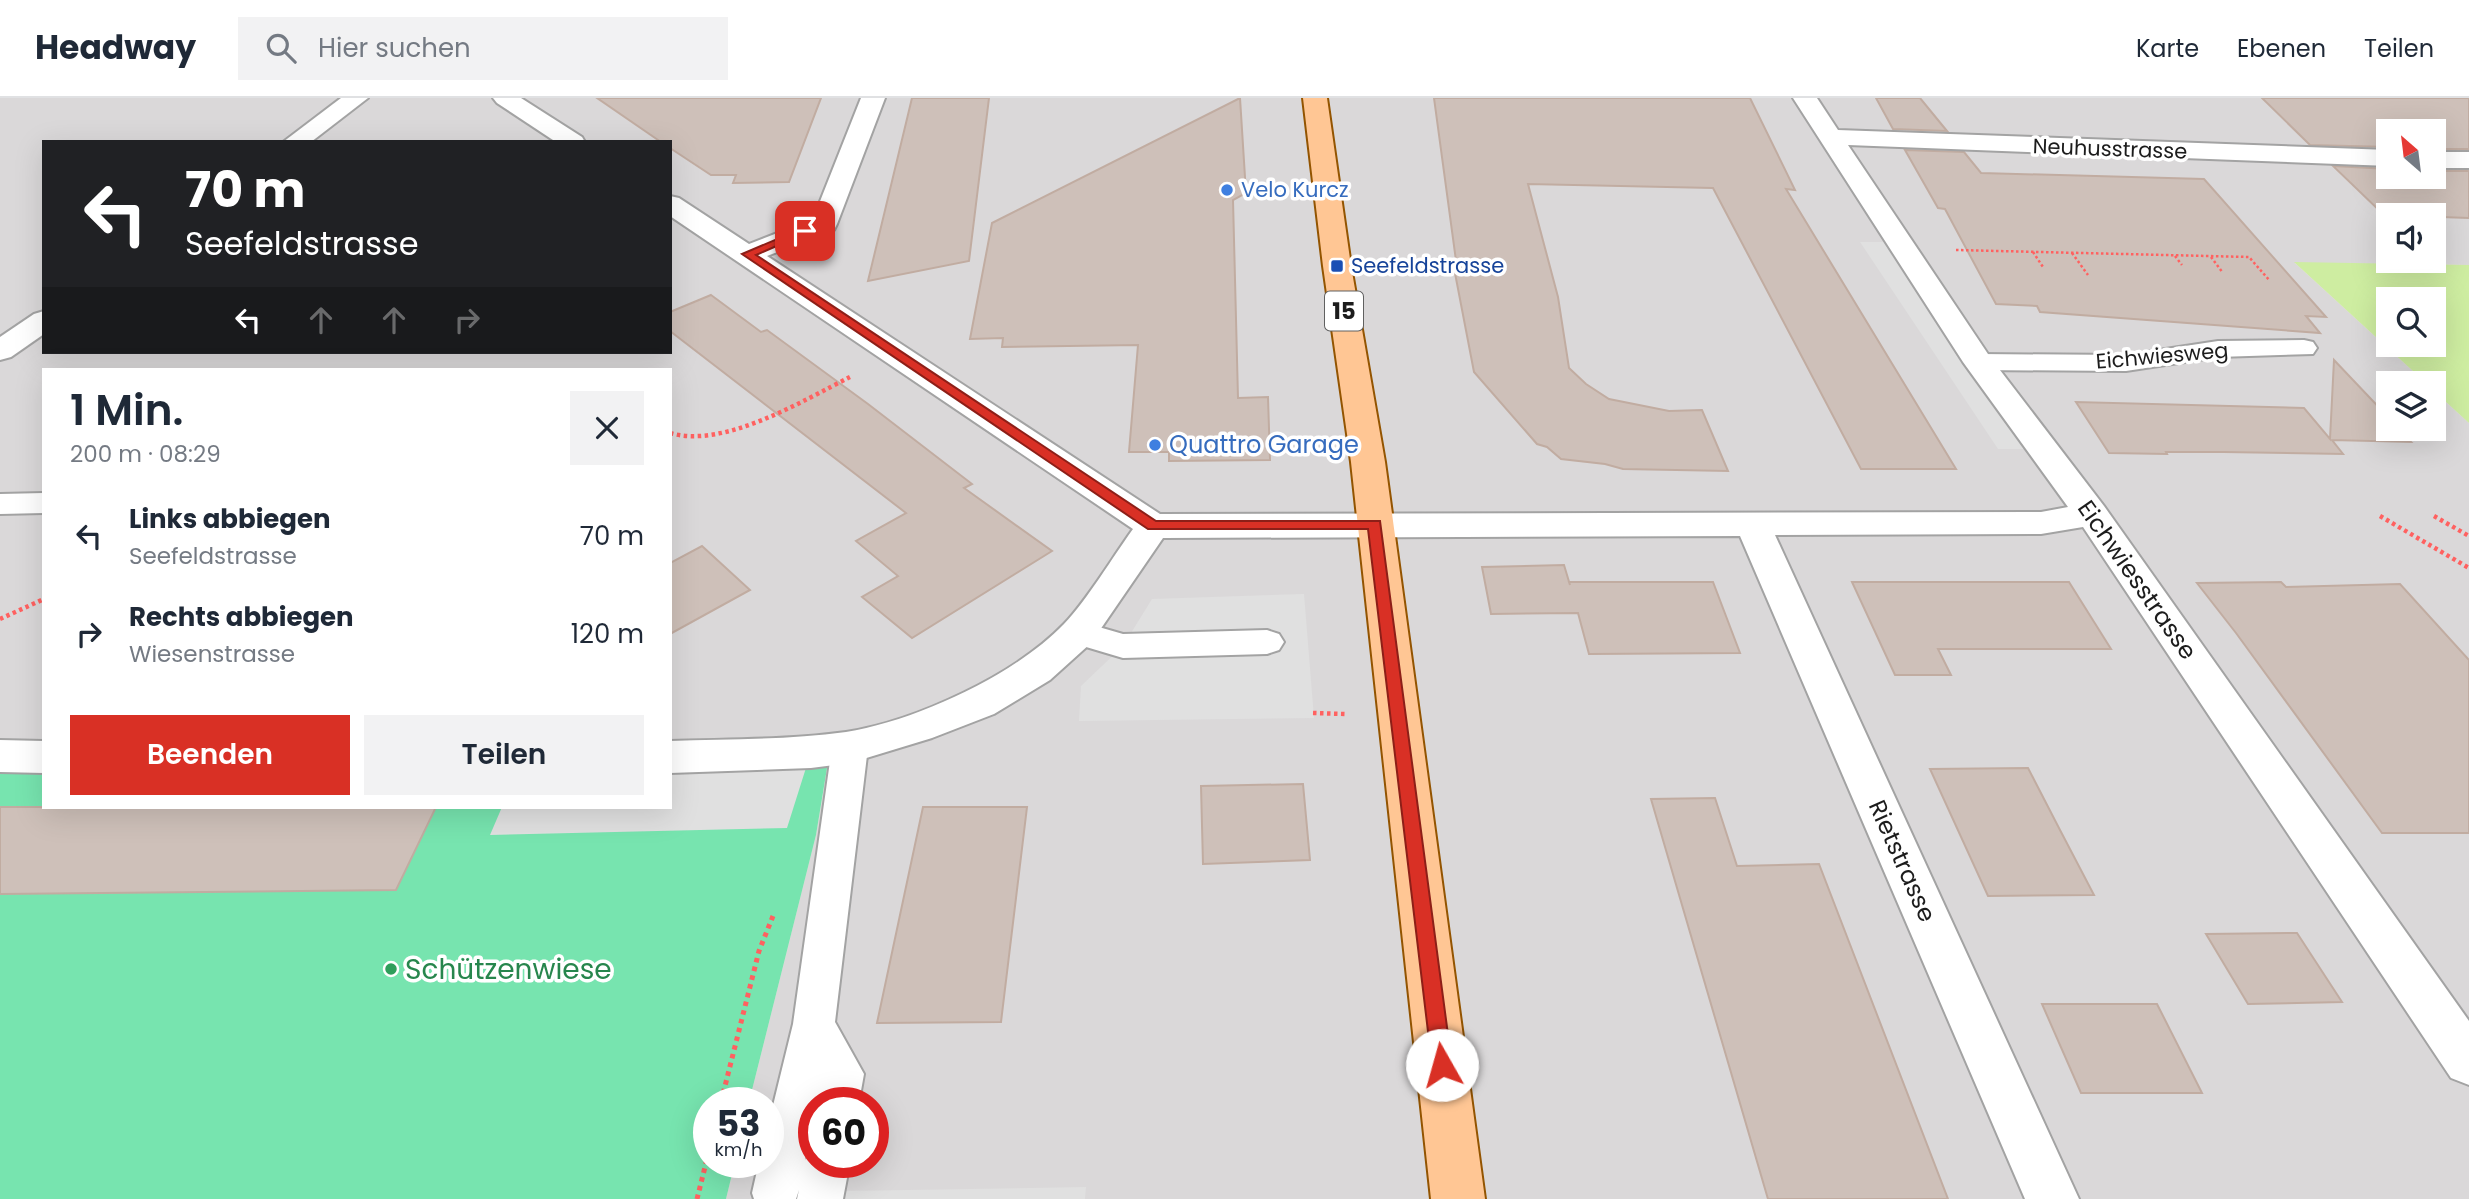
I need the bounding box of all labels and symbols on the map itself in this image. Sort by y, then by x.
north arrow [2376,119,2446,189]
street label: Neuhusstrasse [2032,131,2188,166]
place label: Velo Kurcz [1241,175,1349,204]
marker: Velo Kurcz [1219,182,1235,198]
pin [775,201,835,261]
place label: Seefeldstrasse [1351,251,1504,280]
marker: Seefeldstrasse [1329,258,1345,274]
road number: 15 [1325,292,1363,330]
street label: Eichwiesweg [2094,335,2229,376]
place label: Quattro Garage [1169,428,1359,461]
marker: Quattro Garage [1147,437,1163,453]
street label: Eichwiesstrasse [2070,493,2205,666]
street label: Rietstrasse [1861,794,1944,927]
place label: Schützenwiese [405,950,612,989]
marker: Schützenwiese [383,961,399,977]
position arrow [1405,1028,1479,1102]
speed limit sign: 60 [798,1087,889,1178]

